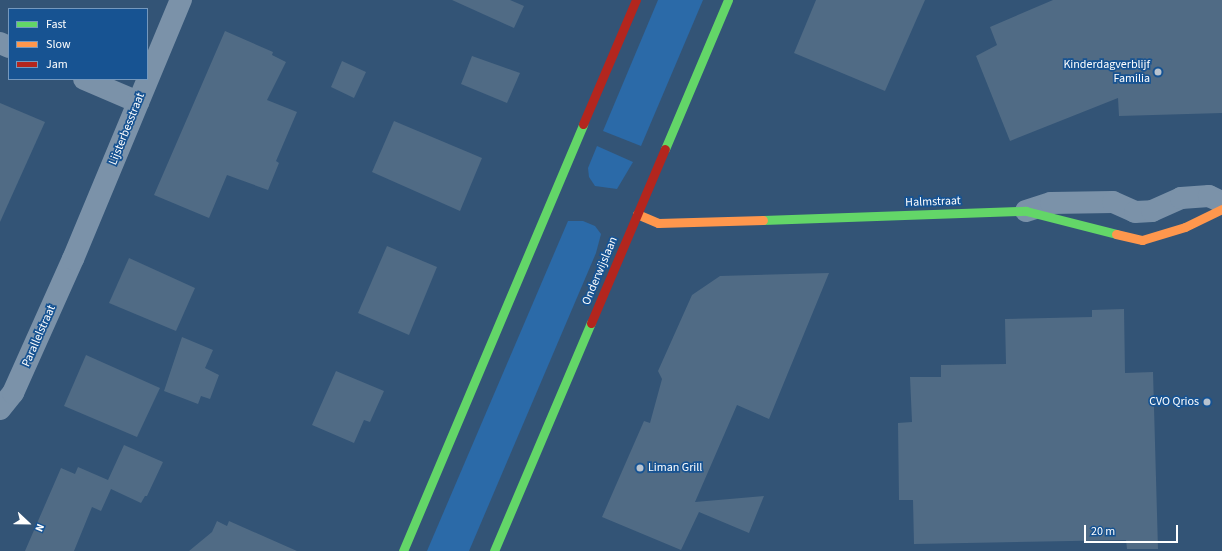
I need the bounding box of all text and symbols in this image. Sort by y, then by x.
legend [8,8,148,80]
text: Fast [46,16,66,33]
text: Slow [46,36,71,53]
text: Jam [46,56,68,73]
place label: Kinderdagverblijf Familia [1063,58,1150,86]
marker: Kinderdagverblijf Familia [1153,67,1163,77]
street label: Lijsterbesstraat [106,91,148,167]
street label: Halmstraat [905,194,961,210]
street label: Onderwijslaan [579,235,621,307]
street label: Parallelstraat [19,303,59,369]
place label: CVO Qrios [1149,395,1199,409]
marker: CVO Qrios [1202,397,1212,407]
place label: Liman Grill [648,461,702,475]
marker: Liman Grill [635,463,645,473]
north arrow [8,503,48,543]
scale bar [1086,517,1180,543]
text: N [31,521,48,534]
text: 20 m [1091,523,1115,540]

